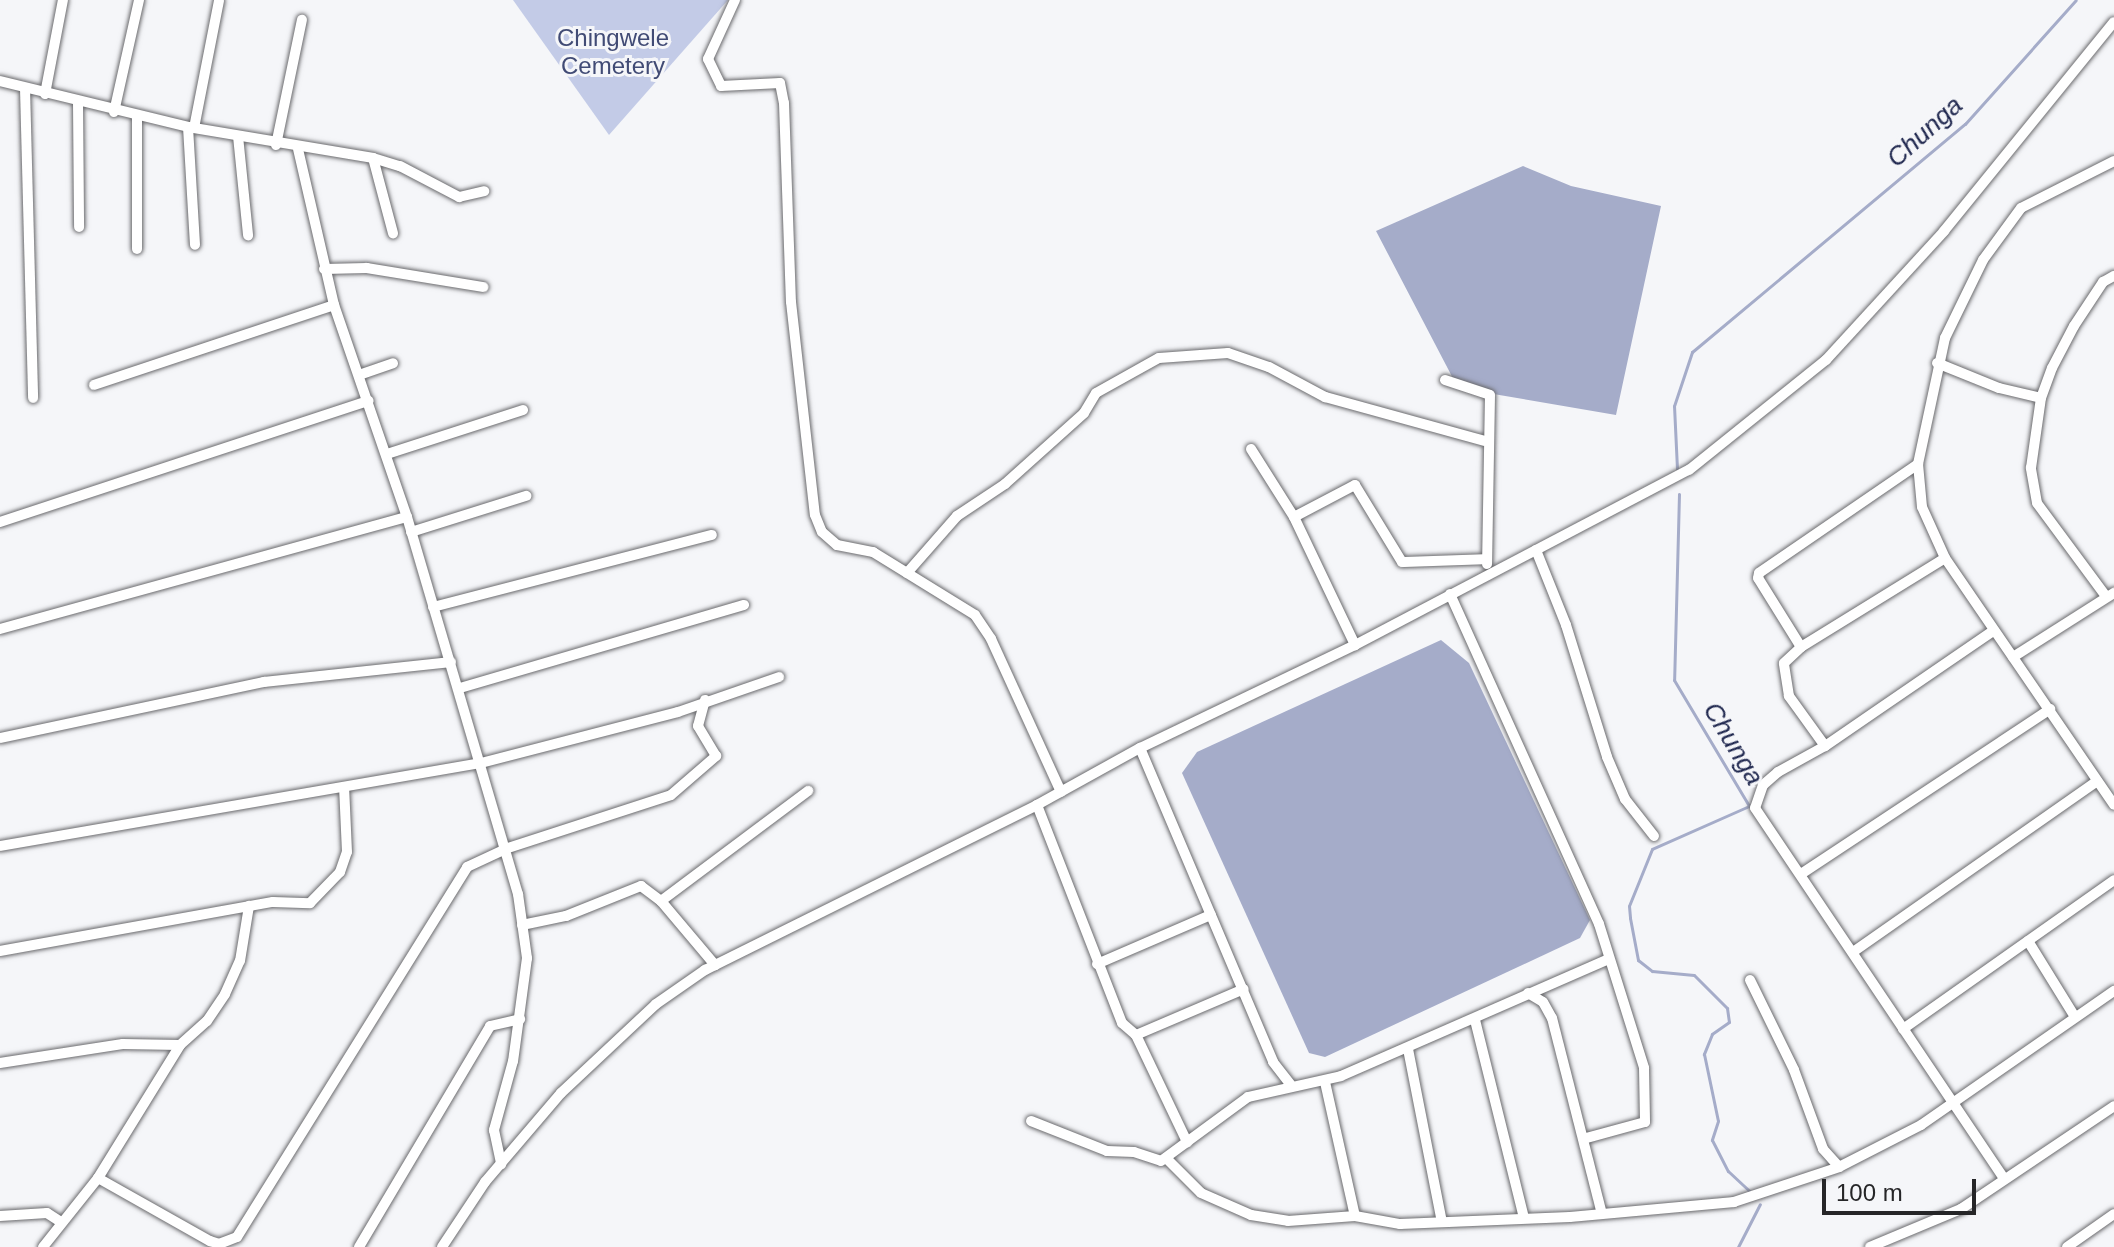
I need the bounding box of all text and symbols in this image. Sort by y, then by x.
park label: Chingwele Cemetery [557,24,669,80]
water label: Chunga [1881,90,1969,174]
water label: Chunga [1696,697,1770,791]
scale bar [1826,1163,1980,1213]
text: 100 m [1836,1179,1903,1206]

